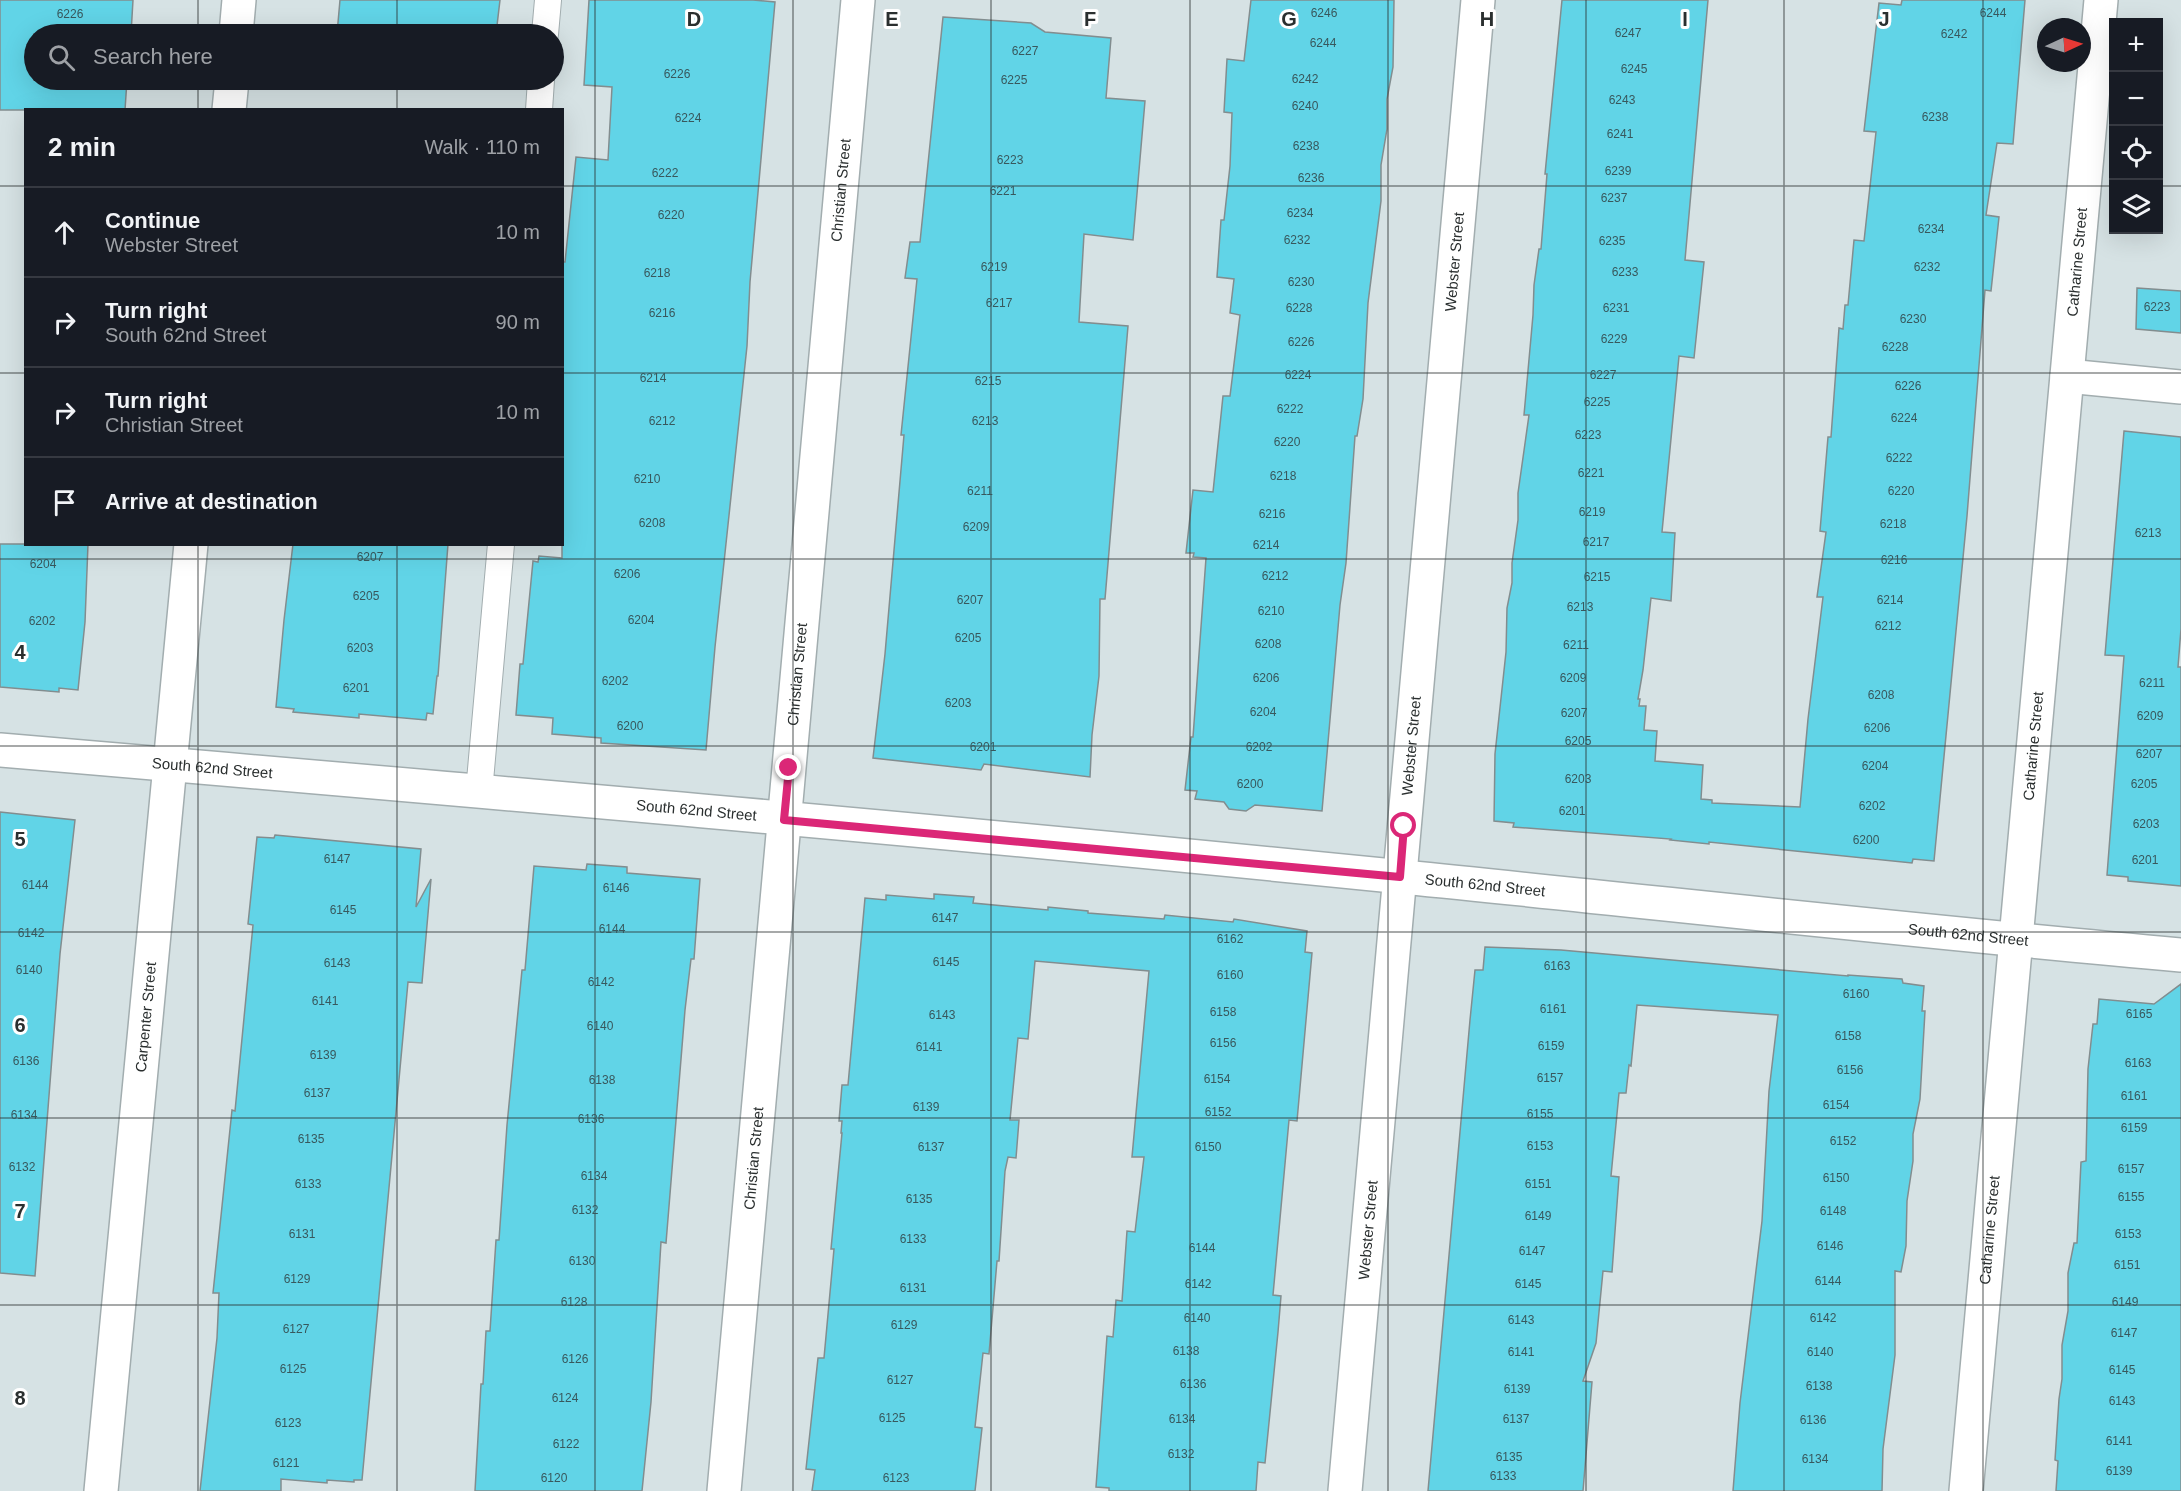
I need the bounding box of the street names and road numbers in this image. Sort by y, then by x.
street label: Christian Street [827,137,854,242]
street label: Catharine Street [2063,206,2090,317]
street label: Webster Street [1441,211,1467,312]
street label: Christian Street [784,621,810,727]
street label: Catharine Street [2020,690,2046,801]
street label: Webster Street [1398,695,1424,796]
street label: South 62nd Street [151,754,274,781]
street label: South 62nd Street [635,796,758,824]
street label: South 62nd Street [1424,870,1547,900]
street label: South 62nd Street [1907,920,2030,949]
street label: Carpenter Street [132,960,159,1073]
street label: Christian Street [740,1105,767,1211]
street label: Catharine Street [1976,1174,2003,1285]
street label: Webster Street [1355,1179,1381,1280]

